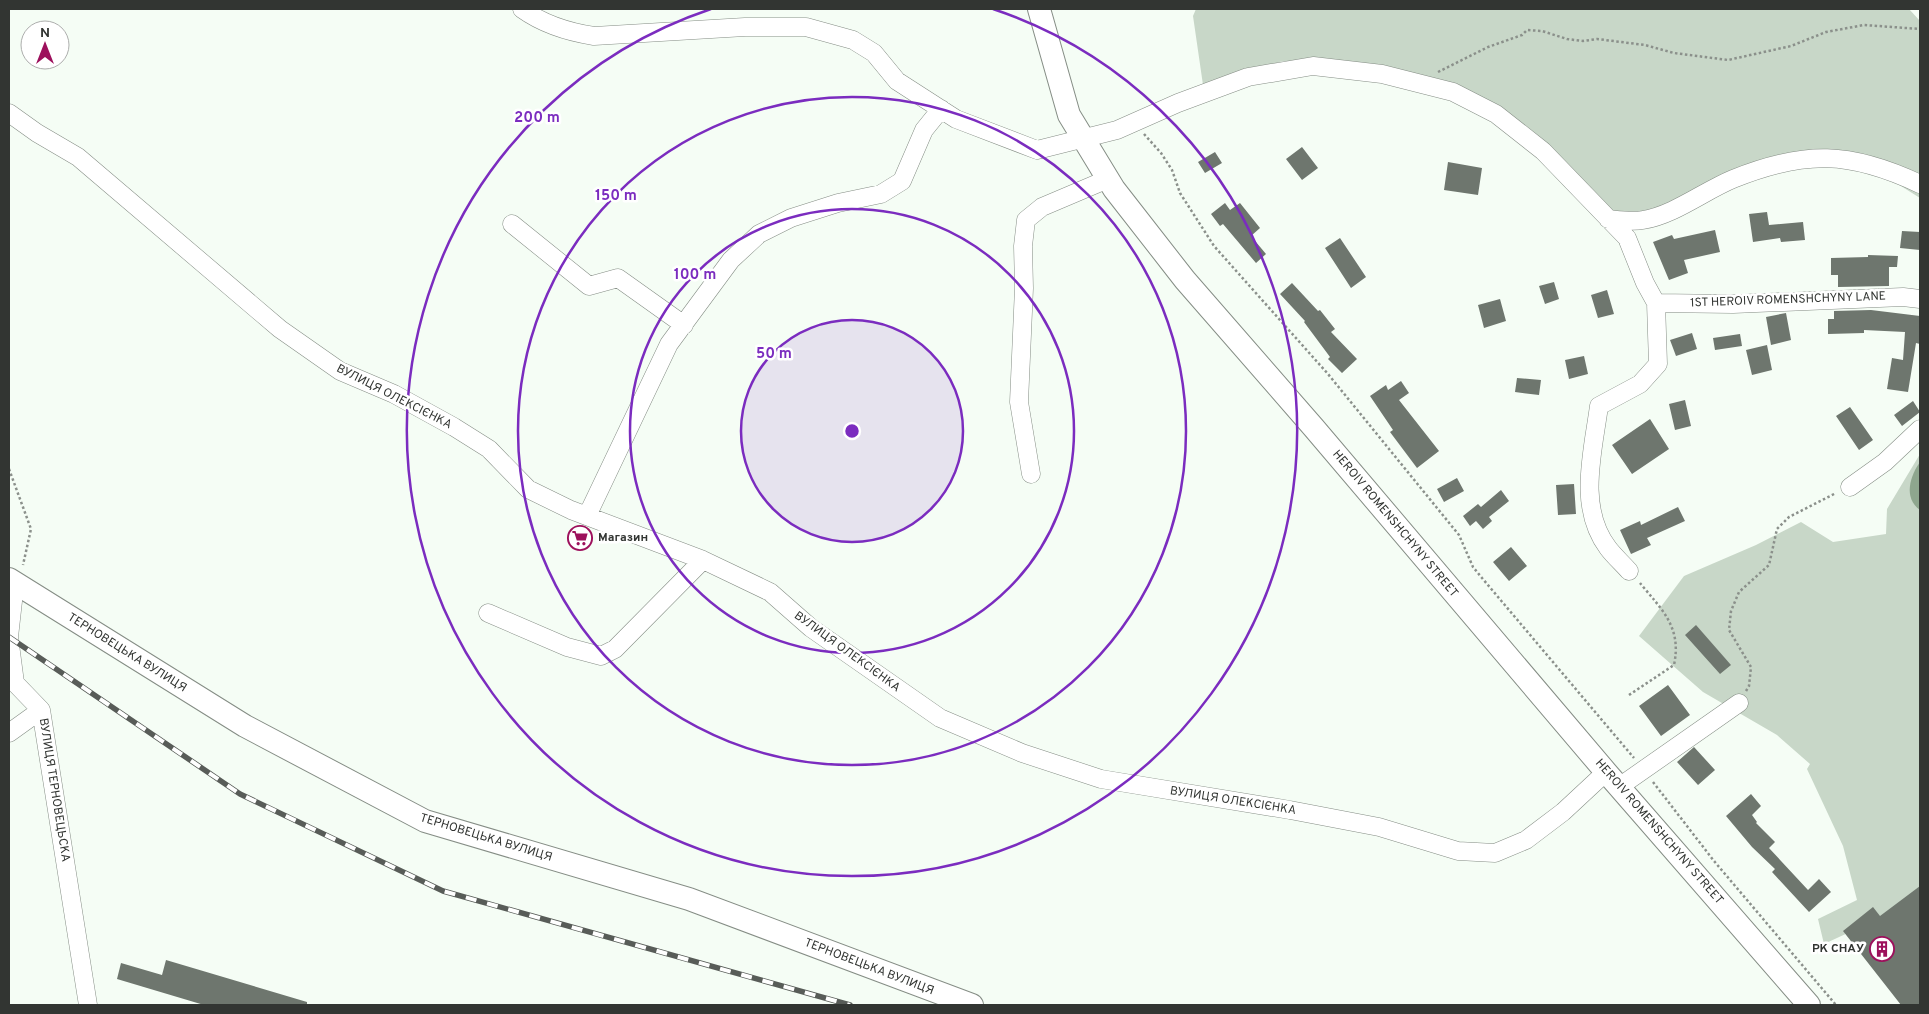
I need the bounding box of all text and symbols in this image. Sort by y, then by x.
north arrow [20,20,70,70]
text: N [40,25,50,42]
text: 200 m [514,109,560,128]
text: 150 m [595,187,637,206]
text: 100 m [674,266,716,285]
street label: 1ST HEROIV ROMENSHCHYNY LANE [1690,289,1886,311]
text: 50 m [756,345,792,364]
street label: ВУЛИЦЯ ОЛЕКСІЄНКА [333,361,455,433]
centre of rings [843,422,861,440]
street label: HEROIV ROMENSHCHYNY STREET [1328,447,1462,601]
supermarket icon: Магазин [567,525,593,551]
place label: Магазин [598,530,648,546]
street label: ВУЛИЦЯ ОЛЕКСІЄНКА [791,608,903,696]
street label: ТЕРНОВЕЦЬКА ВУЛИЦЯ [64,610,190,696]
street label: ВУЛИЦЯ ТЕРНОВЕЦЬСКА [35,717,73,863]
street label: HEROIV ROMENSHCHYNY STREET [1591,756,1727,908]
street label: ВУЛИЦЯ ОЛЕКСІЄНКА [1169,783,1297,819]
street label: ТЕРНОВЕЦЬКА ВУЛИЦЯ [418,810,554,866]
street label: ТЕРНОВЕЦЬКА ВУЛИЦЯ [802,935,936,999]
building icon: РК СНАУ [1869,936,1895,962]
place label: РК СНАУ [1812,941,1864,957]

